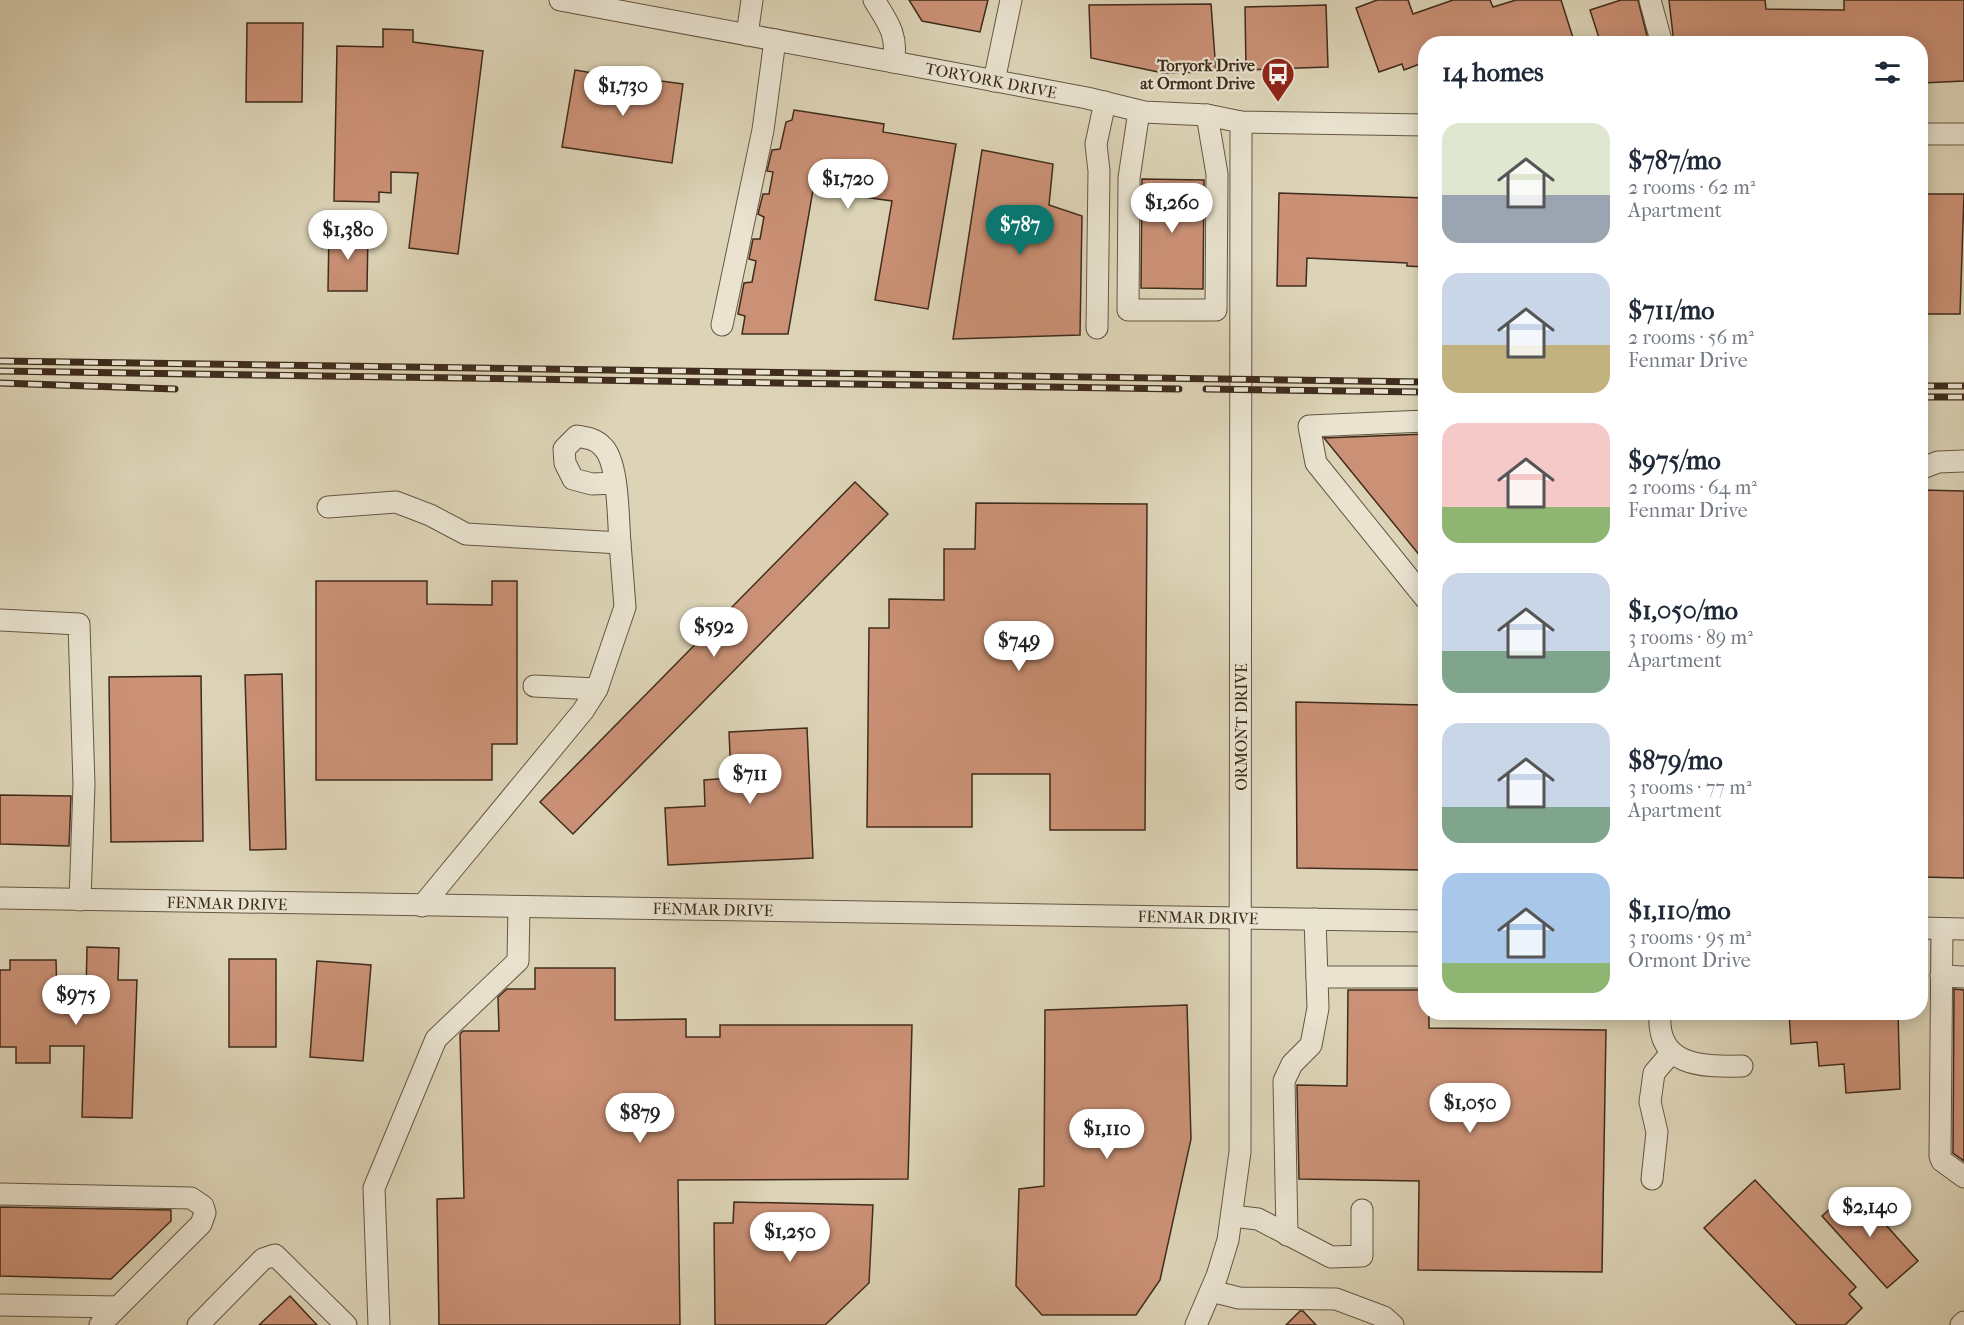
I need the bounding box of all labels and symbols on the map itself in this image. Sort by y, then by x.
place label: Toryork Drive at Ormont Drive [1140,56,1255,93]
bus stop icon: Toryork Drive at Ormont Drive [1260,56,1296,103]
street label: TORYORK DRIVE [923,58,1059,103]
pin: $1,730 [574,66,672,117]
pin: $1,720 [799,159,897,210]
pin: $1,260 [1123,183,1221,234]
pin: $787 [984,205,1056,256]
pin: $1,380 [299,210,397,261]
pin: $592 [678,607,750,658]
pin: $749 [983,621,1055,672]
street label: ORMONT DRIVE [1232,663,1251,791]
pin: $711 [714,754,786,805]
street label: FENMAR DRIVE [167,893,288,914]
street label: FENMAR DRIVE [653,899,774,920]
street label: FENMAR DRIVE [1138,907,1259,928]
pin: $975 [40,975,112,1026]
pin: $1,050 [1421,1083,1519,1134]
pin: $879 [604,1093,676,1144]
pin: $1,110 [1058,1109,1156,1160]
pin: $2,140 [1821,1187,1919,1238]
pin: $1,250 [741,1212,839,1263]

